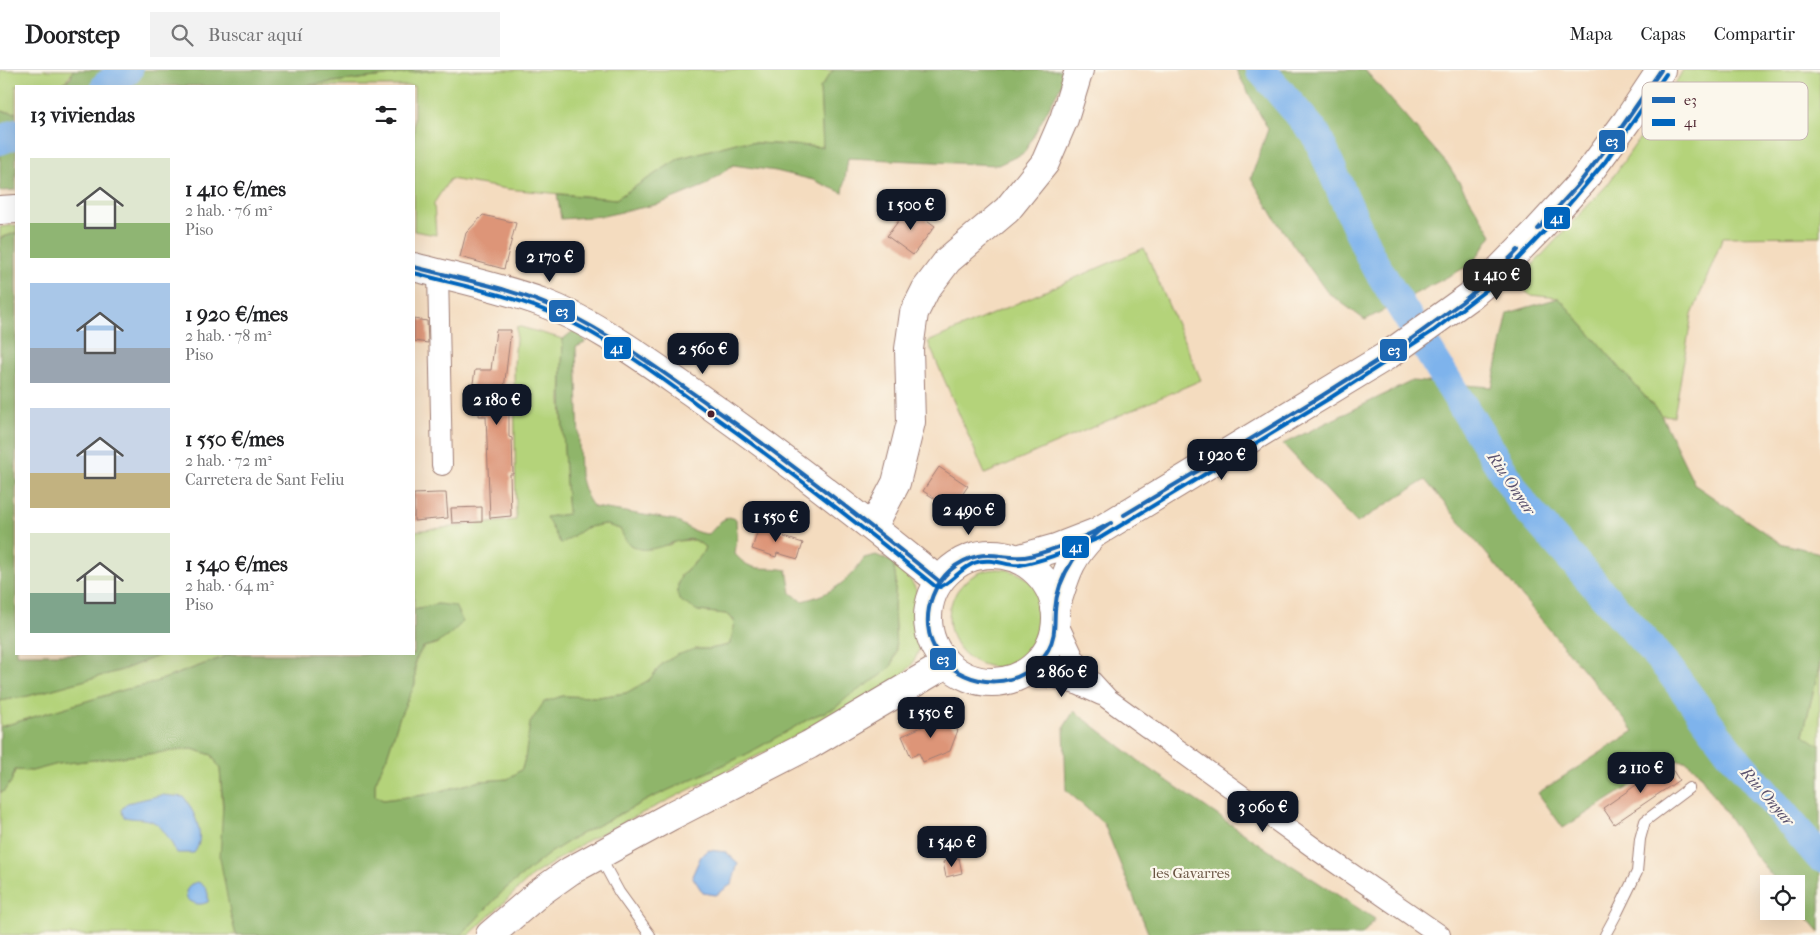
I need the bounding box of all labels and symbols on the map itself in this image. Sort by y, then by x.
legend [1642,82,1808,140]
text: e3 [1684,92,1697,109]
text: 41 [1684,114,1697,131]
line badge: e3 [1598,129,1626,153]
text: e3 [1606,133,1619,150]
pin: 1 500 € [865,189,957,231]
line badge: 41 [1543,206,1571,230]
text: 41 [1549,210,1564,227]
pin: 2 170 € [504,240,596,283]
pin: 1 410 € [1451,258,1543,301]
line badge: e3 [548,299,576,323]
text: e3 [556,303,569,320]
pin: 2 560 € [657,332,749,375]
line badge: 41 [603,336,632,360]
line badge: e3 [1379,338,1408,362]
text: 41 [609,340,624,357]
text: e3 [1388,342,1401,359]
pin: 2 180 € [451,384,543,426]
unlabelled marker [706,409,716,419]
pin: 1 920 € [1176,438,1268,481]
water label: Riu Onyar [1483,448,1540,520]
pin: 2 490 € [923,494,1015,536]
pin: 1 550 € [730,500,822,543]
line badge: 41 [1061,535,1090,559]
text: 41 [1068,539,1083,556]
line badge: e3 [929,647,957,671]
text: e3 [937,651,950,668]
pin: 2 860 € [1016,656,1108,698]
pin: 1 550 € [885,696,977,739]
pin: 2 110 € [1595,752,1687,794]
water label: Riu Onyar [1736,762,1799,831]
pin: 3 060 € [1217,790,1309,833]
pin: 1 540 € [906,826,998,868]
park label: les Gavarres [1151,864,1230,882]

